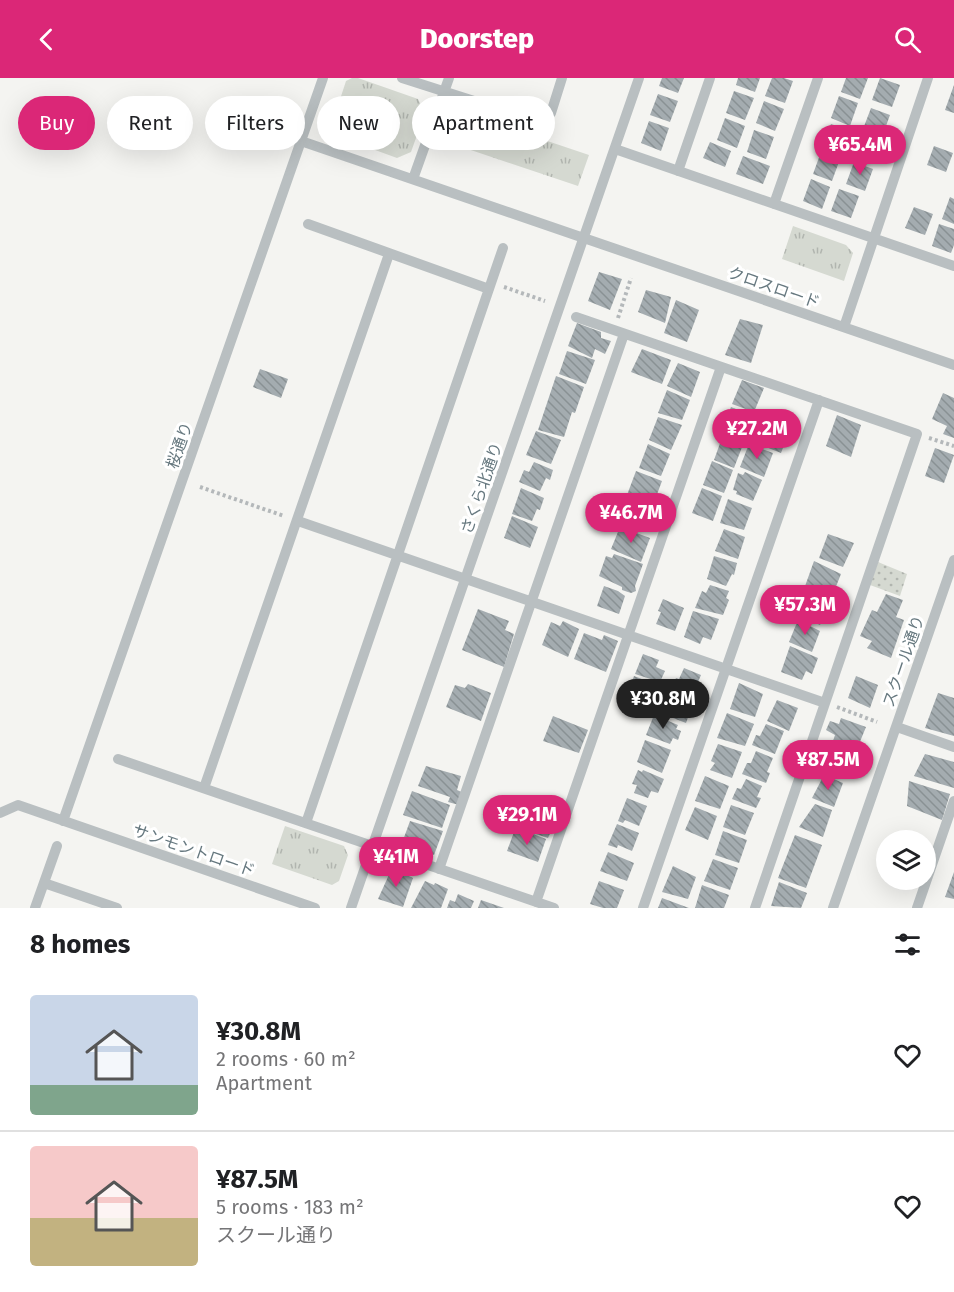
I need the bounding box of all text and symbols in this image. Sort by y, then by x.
icon: back [30,23,63,56]
text: Doorstep [420,23,534,55]
icon: search [891,23,924,56]
chip: Buy [18,96,95,150]
chip: Rent [107,96,193,150]
chip: Filters [205,96,305,150]
chip: New [317,96,400,150]
chip: Apartment [412,96,555,150]
pin: ¥65.4M [811,125,909,176]
text: ¥65.4M [828,132,892,156]
street label: クロスロード [725,263,822,312]
pin: ¥27.2M [708,409,806,460]
text: ¥27.2M [726,416,788,440]
street label: 桜通り [163,419,196,471]
street label: さくら北通り [457,440,506,537]
pin: ¥46.7M [582,493,680,544]
text: ¥46.7M [599,500,663,524]
pin: ¥57.3M [756,585,854,636]
text: ¥57.3M [774,592,836,616]
street label: スクール通り [879,613,928,710]
pin: ¥30.8M [614,679,712,730]
text: ¥30.8M [630,686,696,710]
pin: ¥87.5M [779,740,877,791]
text: ¥87.5M [796,747,860,771]
pin: ¥29.1M [478,795,576,846]
text: ¥29.1M [497,802,557,826]
street label: サンモントロード [130,821,257,880]
map controls [876,830,936,890]
button: layers [876,830,936,890]
pin: ¥41M [360,837,432,888]
text: ¥41M [373,844,419,868]
icon: filters [891,928,924,961]
text: 8 homes [30,929,130,960]
text: ¥30.8M [216,1016,301,1047]
icon: home [78,1019,150,1091]
icon: heart [891,1039,924,1072]
text: 2 rooms · 60 m² [216,1047,356,1071]
text: Apartment [216,1071,312,1095]
text: ¥87.5M [216,1164,298,1195]
icon: home [78,1170,150,1242]
icon: heart [891,1190,924,1223]
text: 5 rooms · 183 m² [216,1195,364,1219]
text: スクール通り [216,1223,336,1247]

